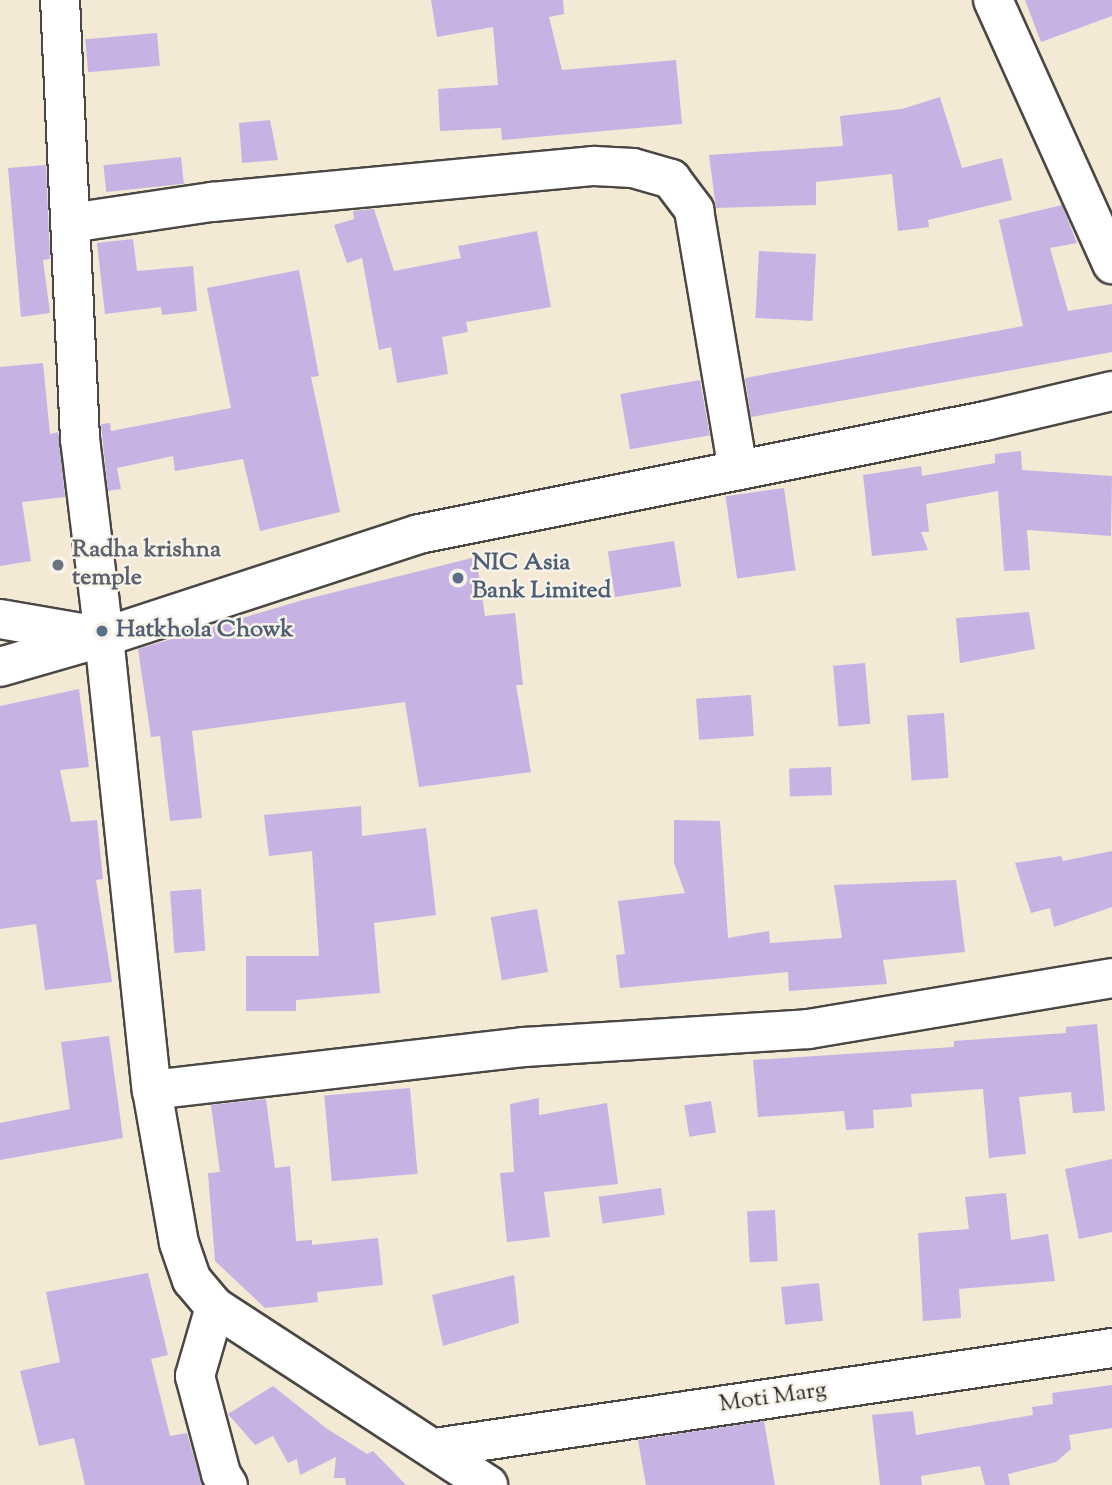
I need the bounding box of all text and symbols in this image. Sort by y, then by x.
place label: Radha krishna temple [72,537,221,593]
place label: NIC Asia Bank Limited [472,550,611,606]
marker: Radha krishna temple [50,557,66,573]
marker: NIC Asia Bank Limited [450,570,466,586]
place label: Hatkhola Chowk [116,617,293,645]
marker: Hatkhola Chowk [94,623,110,639]
street label: Moti Marg [717,1376,829,1420]

